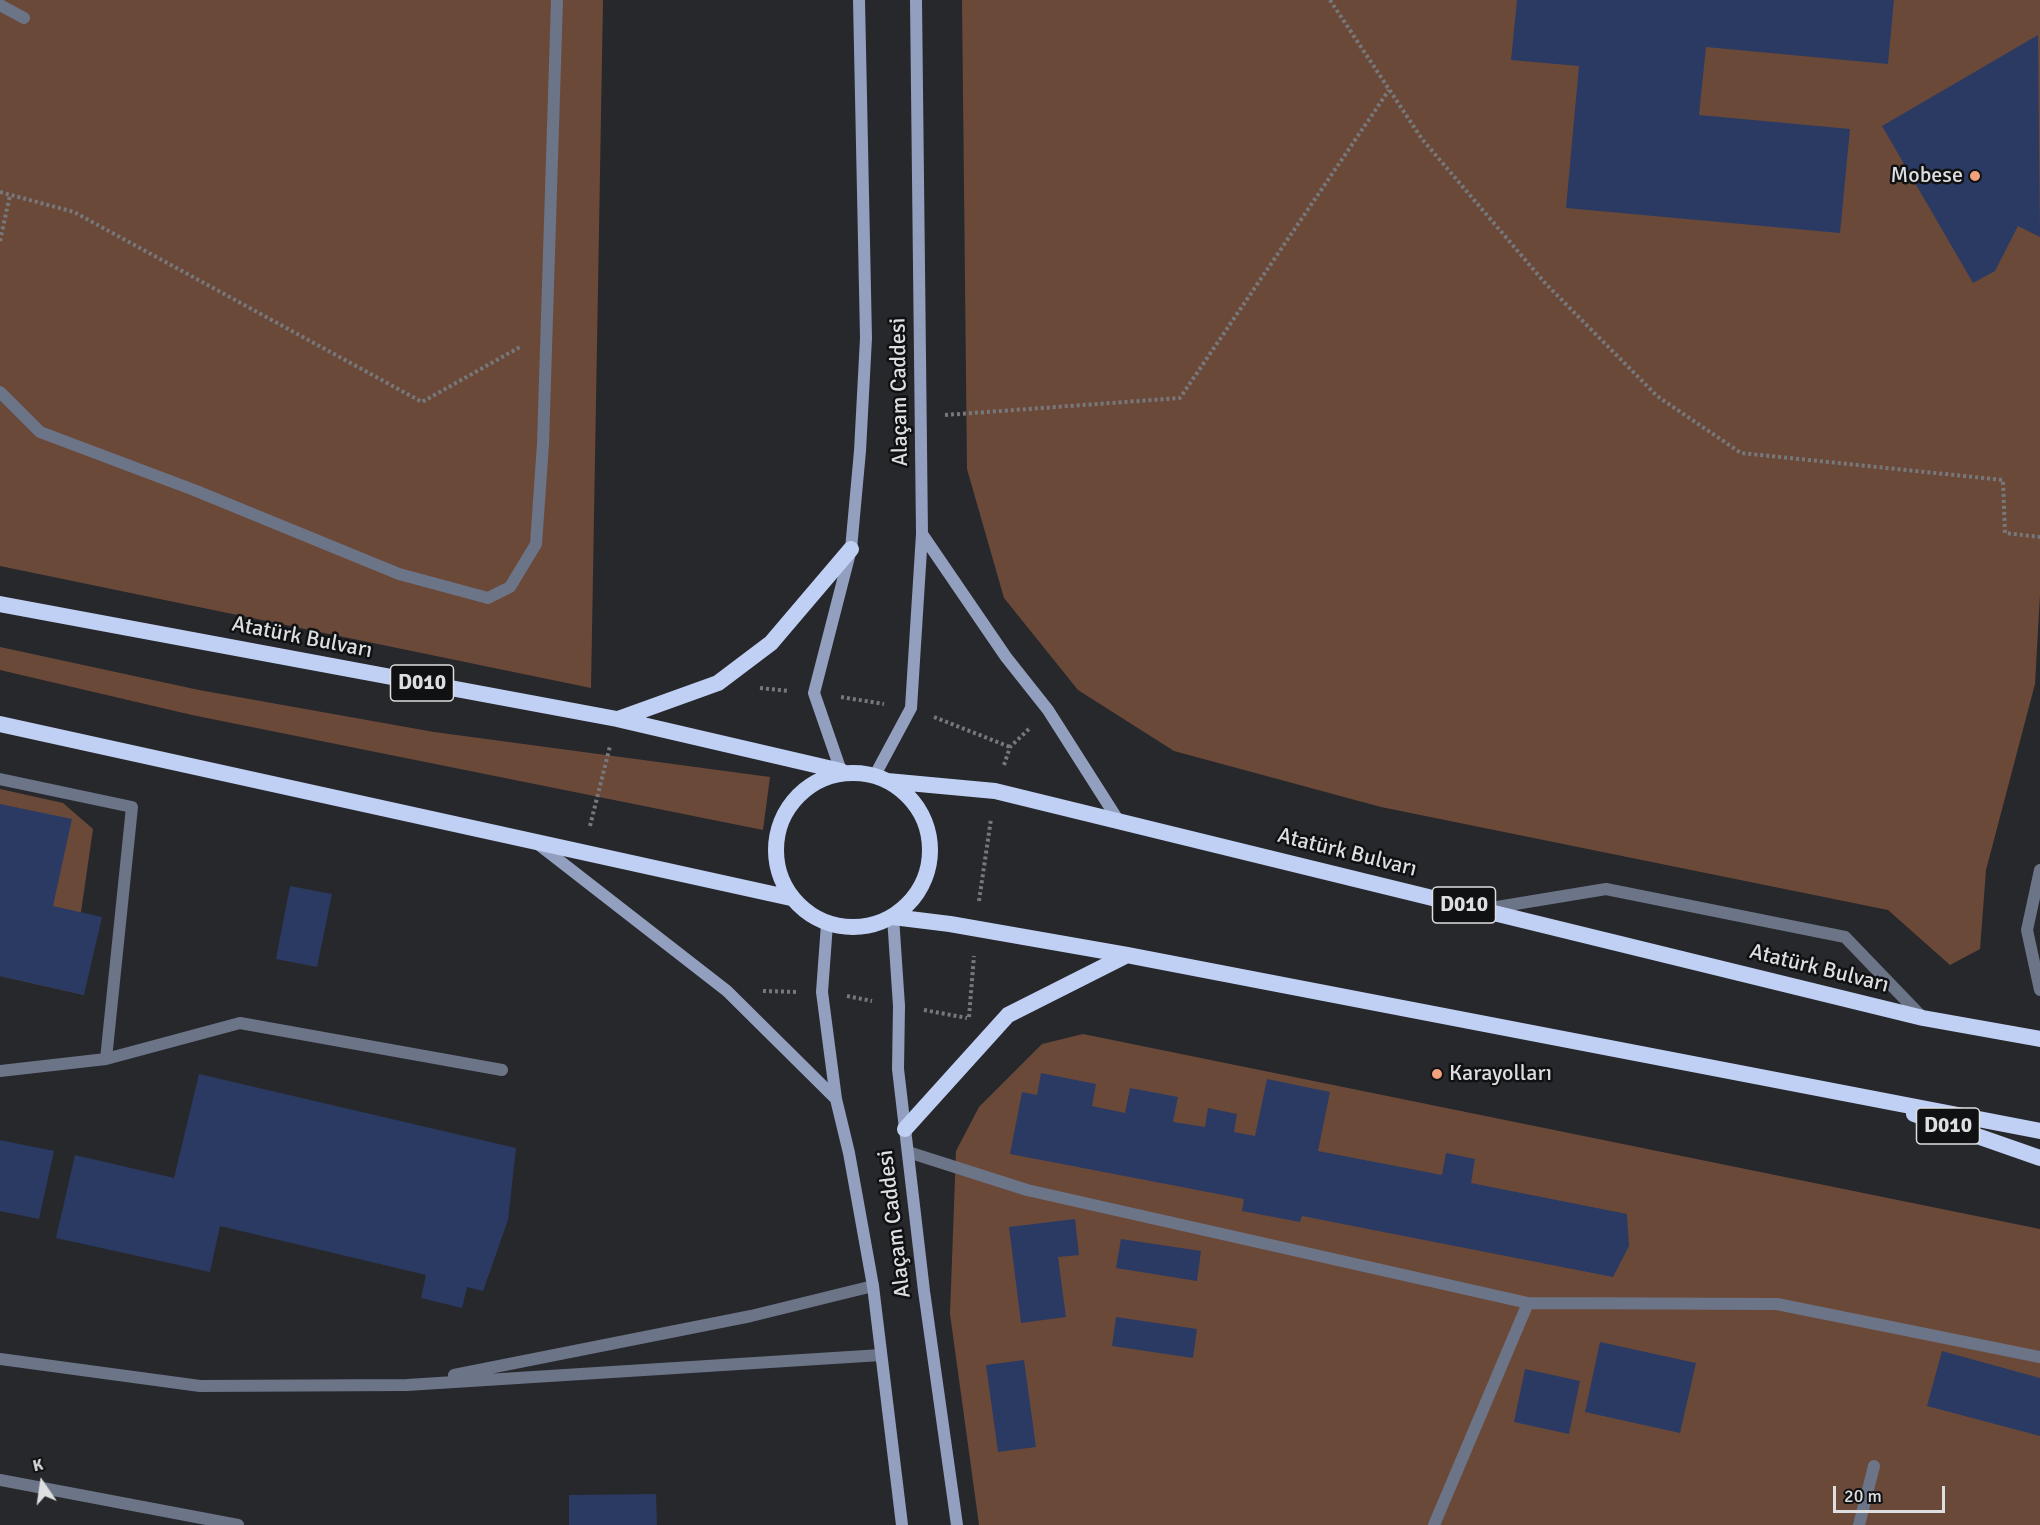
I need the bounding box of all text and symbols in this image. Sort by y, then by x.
place label: Mobese [1891,163,1963,189]
marker: Mobese [1968,169,1982,183]
street label: Alaçam Caddesi [886,317,914,467]
street label: Atatürk Bulvarı [230,611,374,665]
road number: D010 [390,665,454,701]
street label: Atatürk Bulvarı [1275,823,1419,883]
road number: D010 [1432,887,1496,923]
street label: Atatürk Bulvarı [1747,939,1891,999]
place label: Karayolları [1449,1061,1552,1087]
marker: Karayolları [1430,1067,1444,1081]
road number: D010 [1916,1108,1980,1144]
street label: Alaçam Caddesi [873,1149,917,1299]
north arrow [12,1453,72,1513]
text: K [31,1455,45,1476]
scale bar [1836,1474,1948,1512]
text: 20 m [1844,1485,1882,1507]

